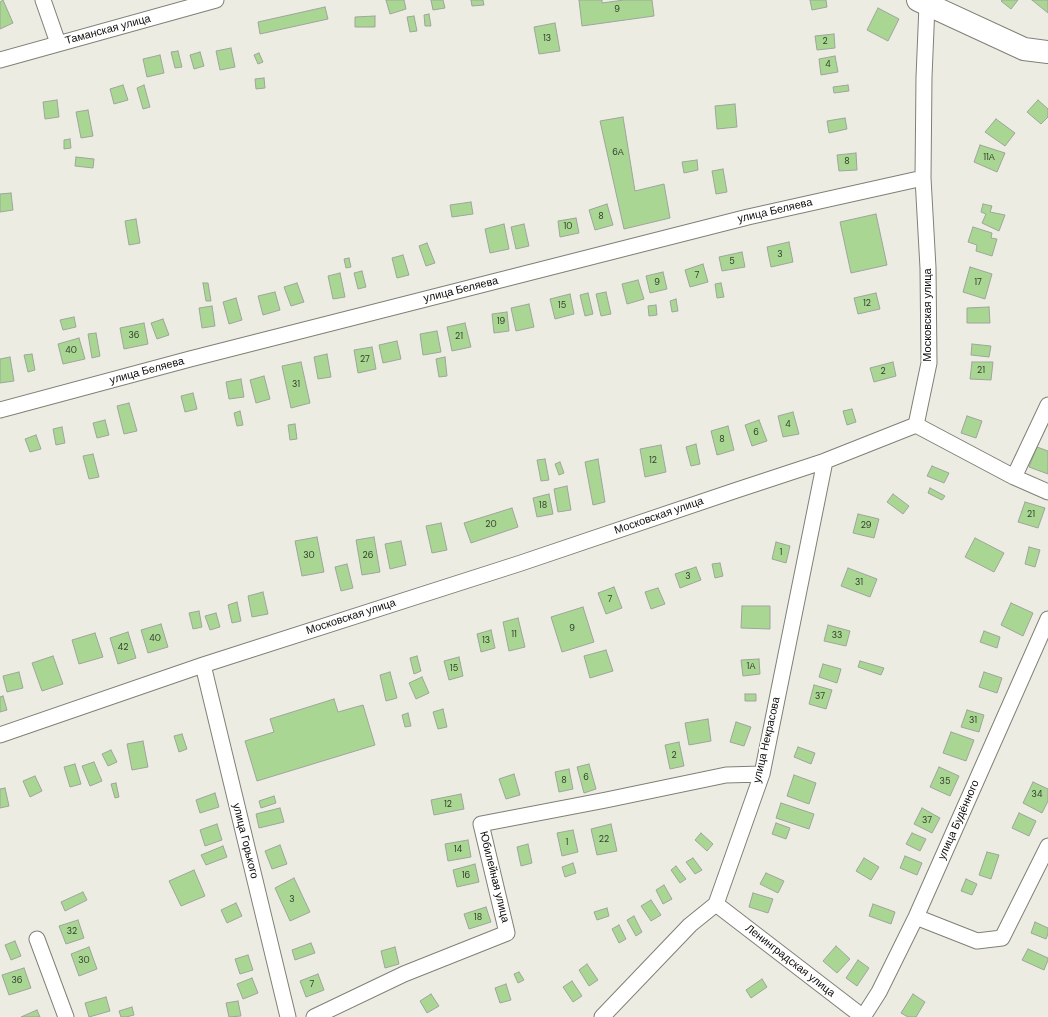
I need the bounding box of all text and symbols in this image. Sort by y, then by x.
house number: 9 [614,5,620,15]
street label: Таманская улица [64,12,152,48]
house number: 13 [543,34,551,44]
house number: 2 [822,37,828,47]
house number: 4 [825,60,831,70]
house number: 6А [612,148,624,158]
house number: 11А [983,153,995,163]
house number: 8 [844,157,850,167]
street label: улица Беляева [736,196,814,226]
house number: 8 [598,212,604,222]
house number: 10 [564,222,572,232]
house number: 3 [777,250,783,260]
house number: 5 [729,257,735,267]
street label: Московская улица [921,268,935,362]
house number: 7 [695,271,699,281]
street label: улица Беляева [422,274,500,306]
house number: 9 [654,278,660,288]
house number: 17 [974,278,982,288]
house number: 12 [863,299,871,309]
house number: 15 [558,301,566,311]
house number: 19 [497,317,505,327]
house number: 36 [129,331,139,341]
house number: 21 [455,332,463,342]
house number: 40 [65,346,77,356]
street label: улица Беляева [108,355,186,387]
house number: 27 [360,355,370,365]
house number: 21 [977,366,985,376]
house number: 2 [880,367,886,377]
house number: 31 [292,380,300,390]
house number: 4 [785,420,791,430]
house number: 6 [753,428,759,438]
house number: 8 [719,435,725,445]
house number: 12 [649,456,657,466]
street label: Московская улица [613,495,705,537]
house number: 18 [539,501,547,511]
house number: 21 [1027,510,1035,520]
house number: 20 [485,520,497,530]
house number: 29 [861,521,871,531]
house number: 1 [780,548,782,558]
house number: 30 [303,551,315,561]
house number: 26 [363,551,373,561]
house number: 3 [685,572,691,582]
house number: 31 [855,578,863,588]
house number: 7 [608,595,612,605]
street label: Московская улица [305,596,397,638]
house number: 9 [569,624,575,634]
house number: 11 [511,630,517,640]
house number: 33 [832,631,842,641]
house number: 40 [149,634,161,644]
house number: 13 [482,636,490,646]
house number: 42 [118,643,128,653]
house number: 1А [747,662,755,672]
house number: 15 [450,664,458,674]
house number: 37 [815,692,825,702]
street label: улица Некрасова [751,696,783,784]
house number: 31 [969,716,977,726]
house number: 2 [671,751,677,761]
house number: 6 [583,773,589,783]
house number: 8 [561,776,567,786]
house number: 35 [940,777,950,787]
street label: улица Будённого [935,778,983,862]
house number: 34 [1032,790,1042,800]
house number: 12 [444,800,452,810]
street label: улица Горького [229,802,261,880]
house number: 37 [922,816,932,826]
street label: Юбилейная улица [476,830,512,924]
house number: 22 [599,835,609,845]
house number: 1 [566,838,568,848]
house number: 14 [454,845,462,855]
house number: 16 [462,871,470,881]
house number: 3 [289,895,295,905]
house number: 18 [474,913,482,923]
street label: Ленинградская улица [743,922,837,1000]
house number: 32 [67,927,77,937]
house number: 30 [78,956,90,966]
house number: 36 [12,976,22,986]
house number: 7 [310,980,314,990]

